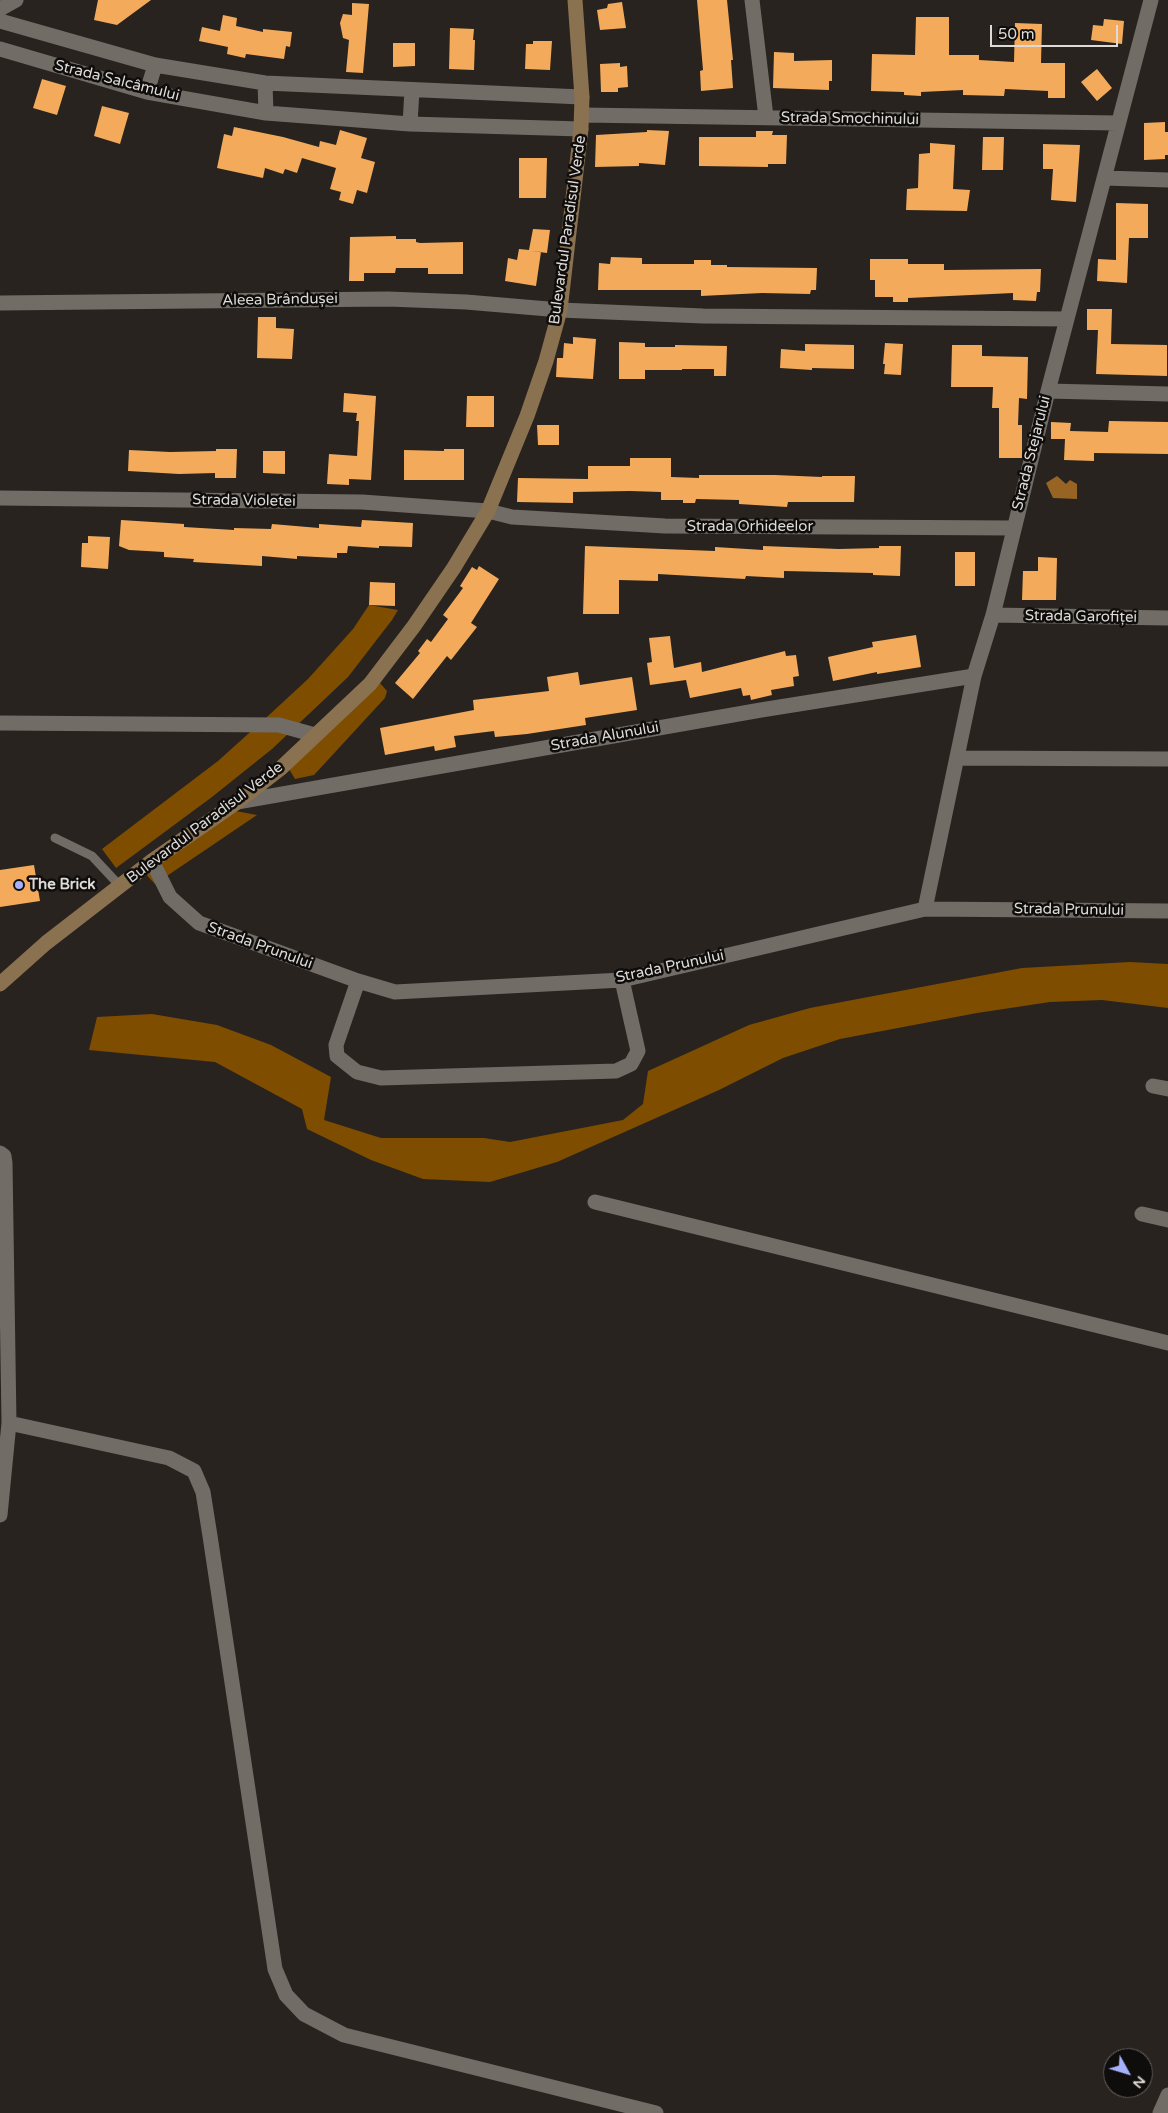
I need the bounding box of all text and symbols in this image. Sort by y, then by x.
scale bar [993,15,1120,47]
text: 50 m [998,25,1035,43]
street label: Strada Salcâmului [53,57,181,105]
street label: Strada Smochinului [781,109,919,129]
street label: Bulevardul Paradisul Verde [546,134,590,326]
street label: Aleea Brândușei [222,290,338,310]
street label: Strada Stejarului [1009,394,1055,512]
street label: Strada Violetei [192,491,296,511]
street label: Strada Orhideelor [687,518,813,536]
street label: Strada Garofiței [1025,607,1137,627]
street label: Strada Alunului [550,719,660,755]
street label: Bulevardul Paradisul Verde [123,758,287,888]
place label: The Brick [29,876,96,894]
marker: The Brick [13,879,25,891]
street label: Strada Prunului [1014,900,1124,920]
street label: Strada Prunului [205,919,315,973]
street label: Strada Prunului [614,947,726,987]
north arrow [1103,2048,1153,2098]
text: N [1129,2072,1149,2092]

